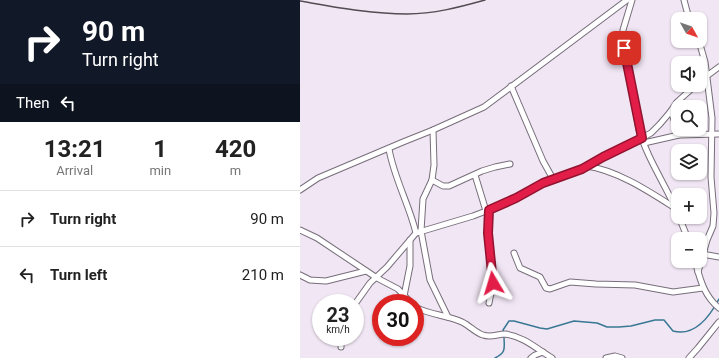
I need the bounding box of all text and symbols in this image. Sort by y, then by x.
north arrow [671,12,707,48]
map controls [671,12,707,268]
text: 90 m [82,15,145,48]
icon: right [16,16,68,68]
pin [607,31,641,65]
icon: arrive [613,37,635,59]
text: Turn right [82,49,159,70]
button: sound [671,56,707,92]
icon: left [57,92,79,114]
text: Then [16,94,49,112]
button: search [671,100,707,136]
text: 13:21 [44,135,106,163]
text: 1 [153,135,167,163]
text: 420 [215,135,256,163]
button: layers [671,144,707,180]
text: Arrival [56,163,93,178]
text: min [149,163,171,178]
text: m [230,163,241,178]
button: + [671,188,707,224]
icon: right [16,208,38,230]
text: Turn right [50,210,116,228]
text: 90 m [250,210,284,228]
button: − [671,232,707,268]
position arrow [472,262,514,304]
icon: left [16,264,38,286]
text: Turn left [50,266,107,284]
text: 210 m [242,266,284,284]
speed limit sign: 30 [372,294,424,346]
text: 23 [327,303,349,327]
text: km/h [326,324,350,335]

